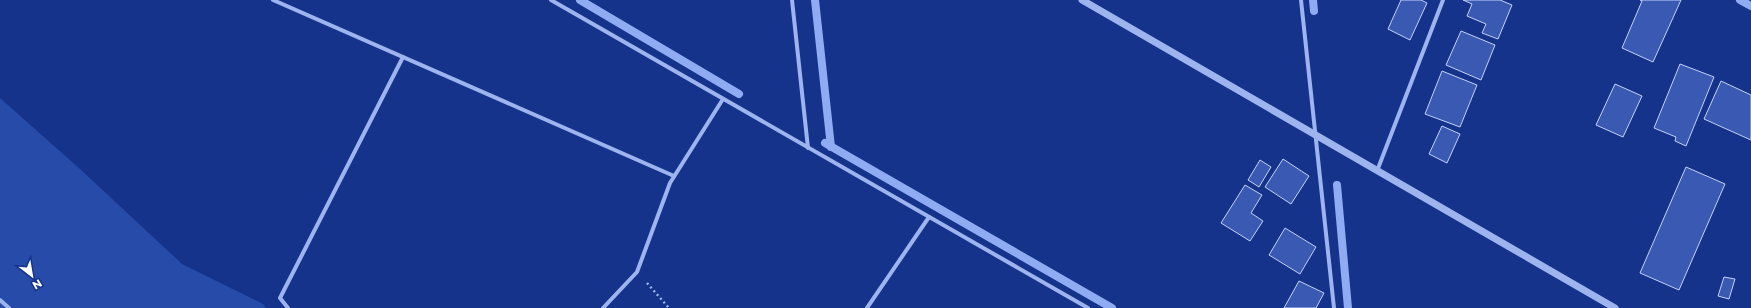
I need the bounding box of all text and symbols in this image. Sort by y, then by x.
north arrow [12,256,52,296]
text: N [30,276,45,293]

